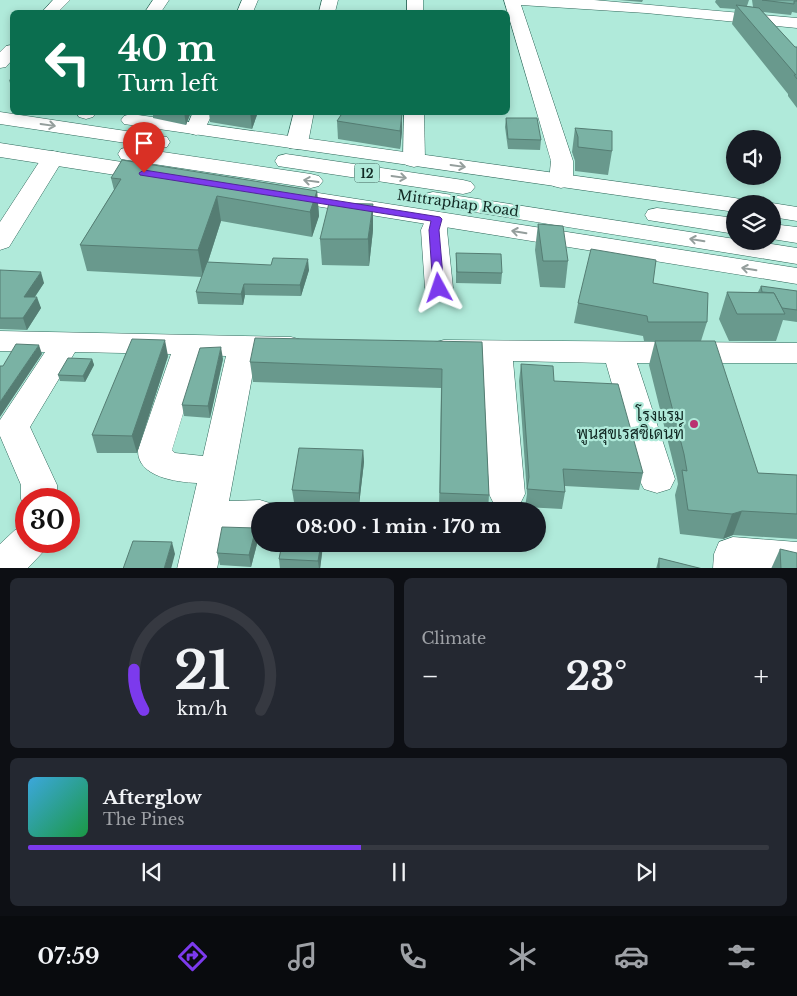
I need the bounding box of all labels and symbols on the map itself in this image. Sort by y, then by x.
one-way arrow [40,121,56,131]
pin [123,122,165,173]
one-way arrow [449,161,465,171]
road number: 12 [354,164,380,182]
one-way arrow [391,173,407,183]
one-way arrow [304,176,320,186]
street label: Mittraphap Road [396,186,521,221]
one-way arrow [512,227,528,237]
one-way arrow [689,235,705,245]
position arrow [412,261,464,313]
one-way arrow [741,263,757,273]
place label: โรงแรม พูนสุขเรสซิเดนท์ [577,404,684,445]
marker: โรงแรม พูนสุขเรสซิเดนท์ [688,418,700,430]
speed limit sign: 30 [15,488,80,553]

